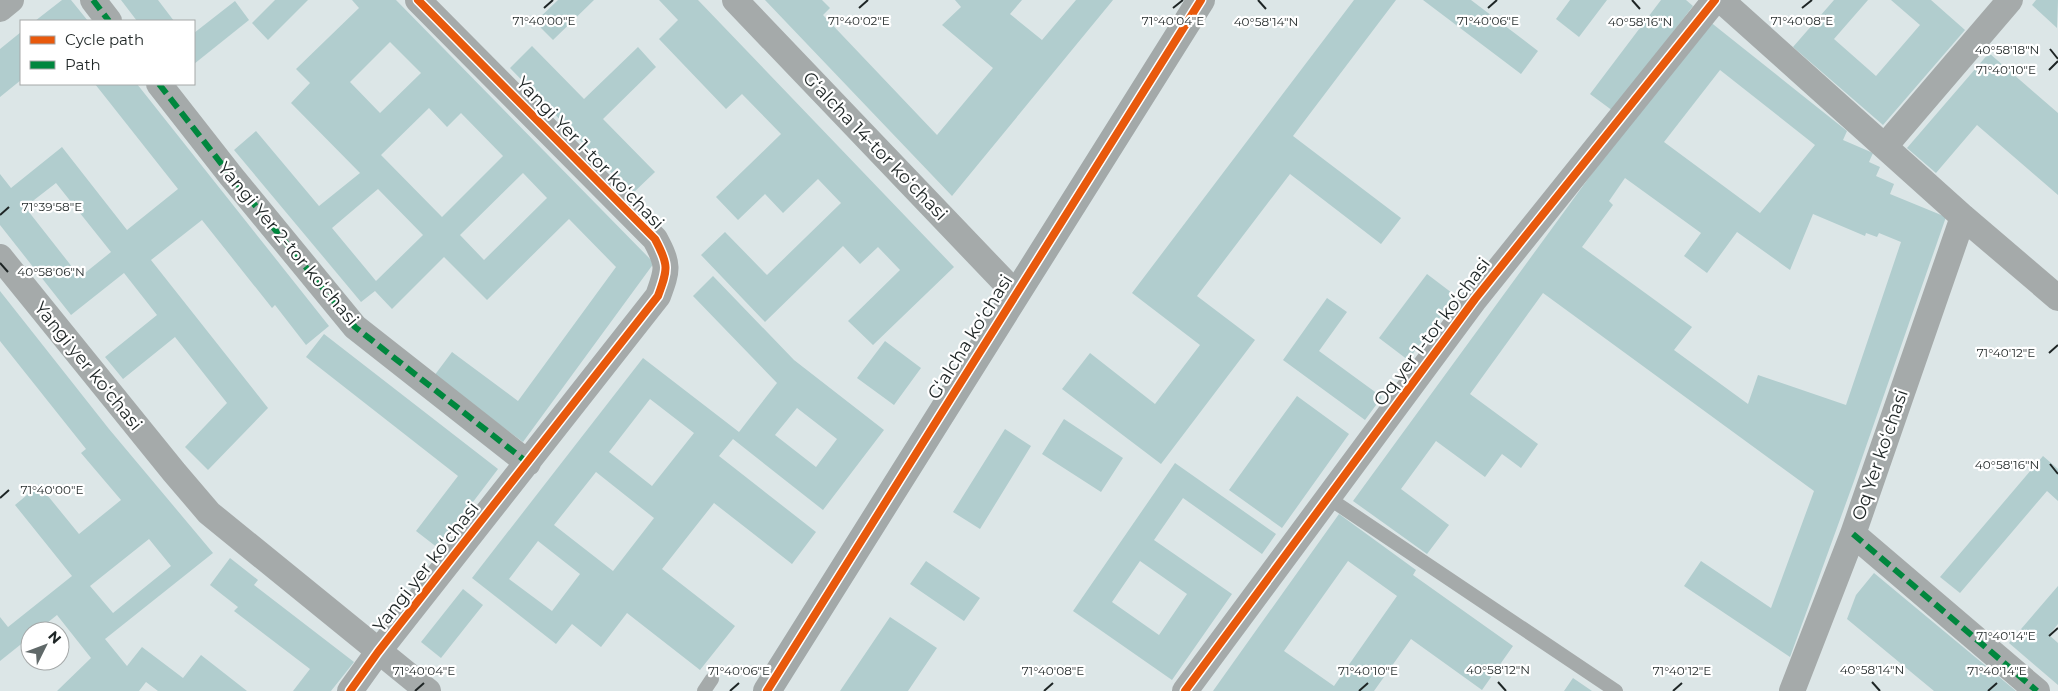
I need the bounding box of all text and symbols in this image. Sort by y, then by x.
text: 71°40'00"E [512,13,576,28]
text: 71°40'02"E [828,13,890,28]
text: 71°40'04"E [1142,13,1204,28]
text: 71°40'06"E [1457,13,1519,28]
text: 71°40'08"E [1771,13,1833,28]
text: 40°58'14"N [1234,14,1298,29]
text: 40°58'16"N [1608,14,1672,29]
legend [20,20,195,85]
text: Cycle path [65,30,144,49]
text: 40°58'18"N [1975,42,2039,57]
text: Path [65,55,101,74]
text: 71°40'10"E [1976,62,2036,77]
street label: Gʻalcha 14-tor koʻchasi [798,67,952,225]
street label: Yangi Yer 1-tor koʻchasi [511,72,669,234]
street label: Yangi Yer 2-tor koʻchasi [213,157,363,331]
text: 71°39'58"E [22,199,82,214]
street label: Oq yer 1-tor koʻchasi [1369,253,1495,411]
text: 40°58'06"N [17,264,85,279]
street label: Gʻalcha koʻchasi [923,271,1017,403]
street label: Yangi yer koʻchasi [29,297,147,435]
text: 71°40'12"E [1977,345,2035,360]
street label: Oq Yer koʻchasi [1847,387,1913,523]
text: 40°58'16"N [1975,457,2039,472]
text: 71°40'00"E [20,482,84,497]
street label: Yangi yer koʻchasi [368,497,484,637]
north arrow [20,621,70,671]
text: N [44,627,65,648]
text: 71°40'14"E [1976,628,2036,643]
text: 40°58'12"N [1466,662,1530,677]
text: 40°58'14"N [1840,662,1904,677]
text: 71°40'04"E [393,663,455,678]
text: 71°40'06"E [708,663,770,678]
text: 71°40'08"E [1022,663,1084,678]
text: 71°40'10"E [1338,663,1398,678]
text: 71°40'12"E [1653,663,1711,678]
text: 71°40'14"E [1967,663,2027,678]

